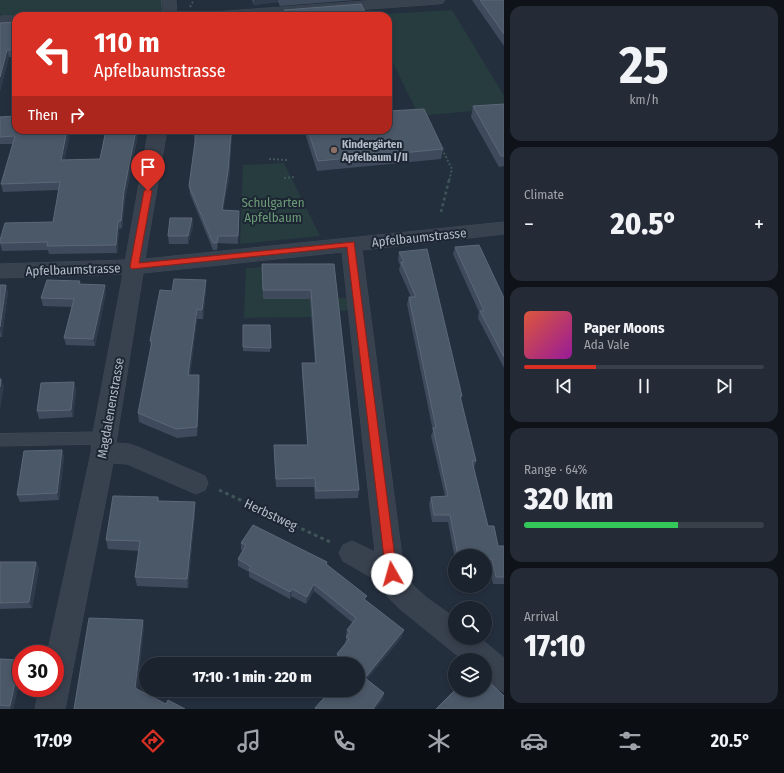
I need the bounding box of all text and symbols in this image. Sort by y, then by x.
text: 110 m [94,26,160,59]
icon: left [28,28,80,80]
text: 25 [619,34,669,97]
text: Apfelbaumstrasse [94,60,226,82]
text: km/h [630,92,659,107]
icon: right [66,104,88,126]
text: Then [28,106,58,124]
place label: Kindergärten Apfelbaum I/II [341,138,408,164]
marker: Kindergärten Apfelbaum I/II [329,145,339,155]
pin [131,150,165,191]
icon: arrive [137,156,159,178]
text: Climate [524,187,564,202]
park label: Schulgarten Apfelbaum [241,195,305,225]
text: 20.5° [611,206,677,242]
text: − [524,211,534,238]
text: + [754,211,764,238]
street label: Apfelbaumstrasse [371,225,467,250]
street label: Apfelbaumstrasse [25,260,121,279]
text: Paper Moons [584,319,665,337]
text: Ada Vale [584,337,629,352]
street label: Magdalenenstrasse [94,356,127,460]
icon: previous [553,375,575,397]
icon: pause [633,375,655,397]
icon: next [713,375,735,397]
text: Range · 64% [524,462,587,477]
text: 320 km [524,481,613,517]
street label: Herbstweg [242,496,300,534]
map controls [448,549,492,697]
button: sound [448,549,492,593]
position arrow [371,553,413,595]
button: search [448,601,492,645]
text: Arrival [524,609,558,624]
text: 17:10 [524,628,586,664]
speed limit sign: 30 [12,645,64,697]
button: layers [448,653,492,697]
text: 17:10 · 1 min · 220 m [192,668,312,686]
icon: directions [139,727,167,755]
icon: music [235,727,263,755]
icon: phone [330,727,358,755]
icon: climate [425,727,453,755]
icon: car [520,727,548,755]
icon: filters [616,727,644,755]
text: 17:09 [34,730,72,752]
text: 20.5° [711,730,750,752]

